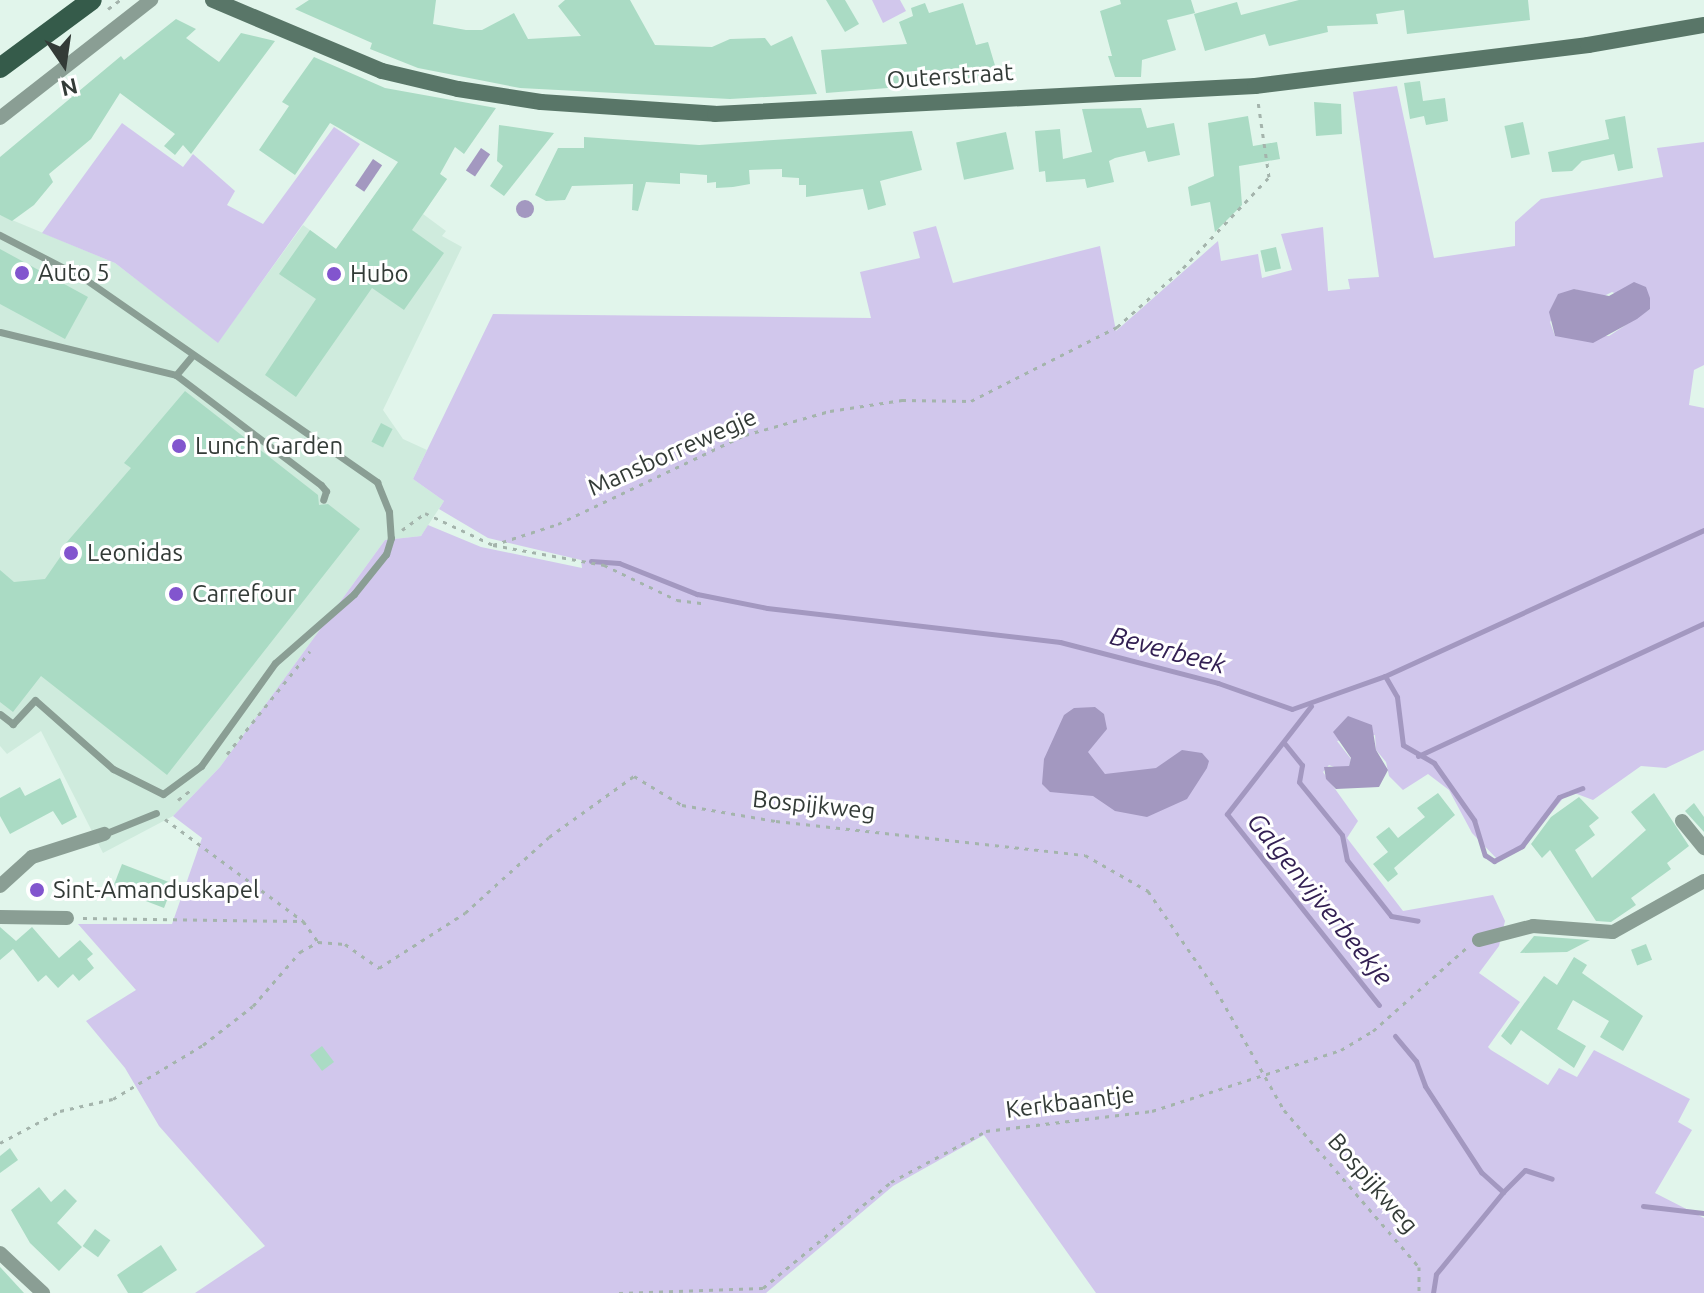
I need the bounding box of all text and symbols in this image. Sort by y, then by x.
north arrow [24,24,104,104]
street label: Outerstraat [886,57,1014,95]
text: N [59,74,80,102]
place label: Auto 5 [38,259,110,287]
place label: Hubo [350,260,409,288]
marker: Auto 5 [13,264,31,282]
marker: Hubo [325,265,343,283]
street label: Mansborrewegje [583,402,761,502]
place label: Lunch Garden [195,432,343,460]
marker: Lunch Garden [170,437,188,455]
place label: Leonidas [87,539,183,567]
marker: Leonidas [62,544,80,562]
place label: Carrefour [192,580,296,608]
marker: Carrefour [167,585,185,603]
water label: Beverbeek [1107,620,1229,680]
street label: Bospijkweg [751,784,877,826]
water label: Galgenvijverbeekje [1241,806,1399,992]
place label: Sint-Amanduskapel [53,876,259,904]
marker: Sint-Amanduskapel [28,881,46,899]
street label: Kerkbaantje [1004,1080,1136,1124]
street label: Bospijkweg [1322,1127,1424,1239]

